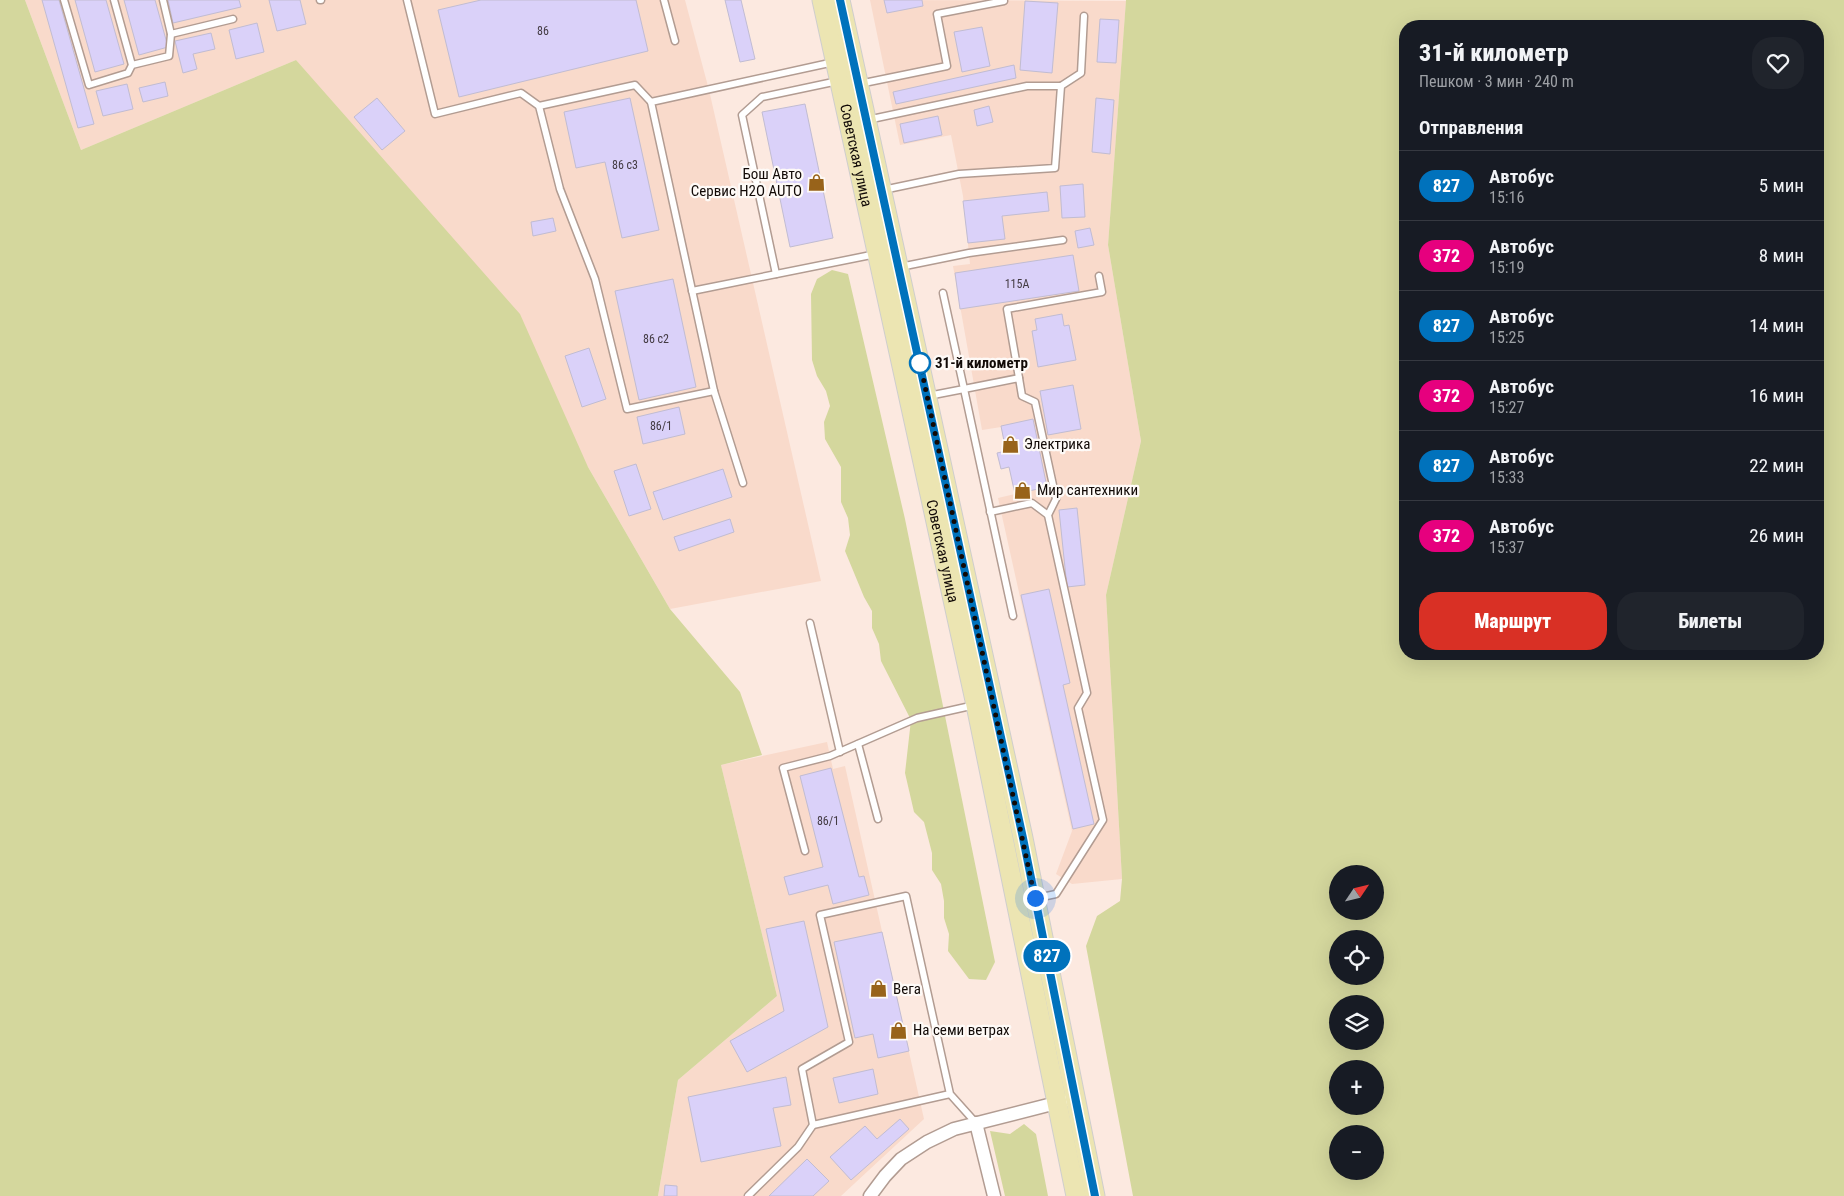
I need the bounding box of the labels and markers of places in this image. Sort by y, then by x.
place label: Бош Авто Сервис H2O AUTO [691,165,802,200]
shop icon: Бош Авто Сервис H2O AUTO [806,173,826,193]
marker: 31-й километр [909,352,931,374]
place label: 31-й километр [935,354,1028,372]
shop icon: Электрика [1000,434,1020,454]
place label: Электрика [1024,435,1090,453]
shop icon: Мир сантехники [1013,480,1033,500]
place label: Мир сантехники [1037,481,1138,499]
shop icon: Вега [869,979,889,999]
place label: Вега [893,980,921,998]
shop icon: На семи ветрах [889,1020,909,1040]
place label: На семи ветрах [913,1021,1010,1039]

